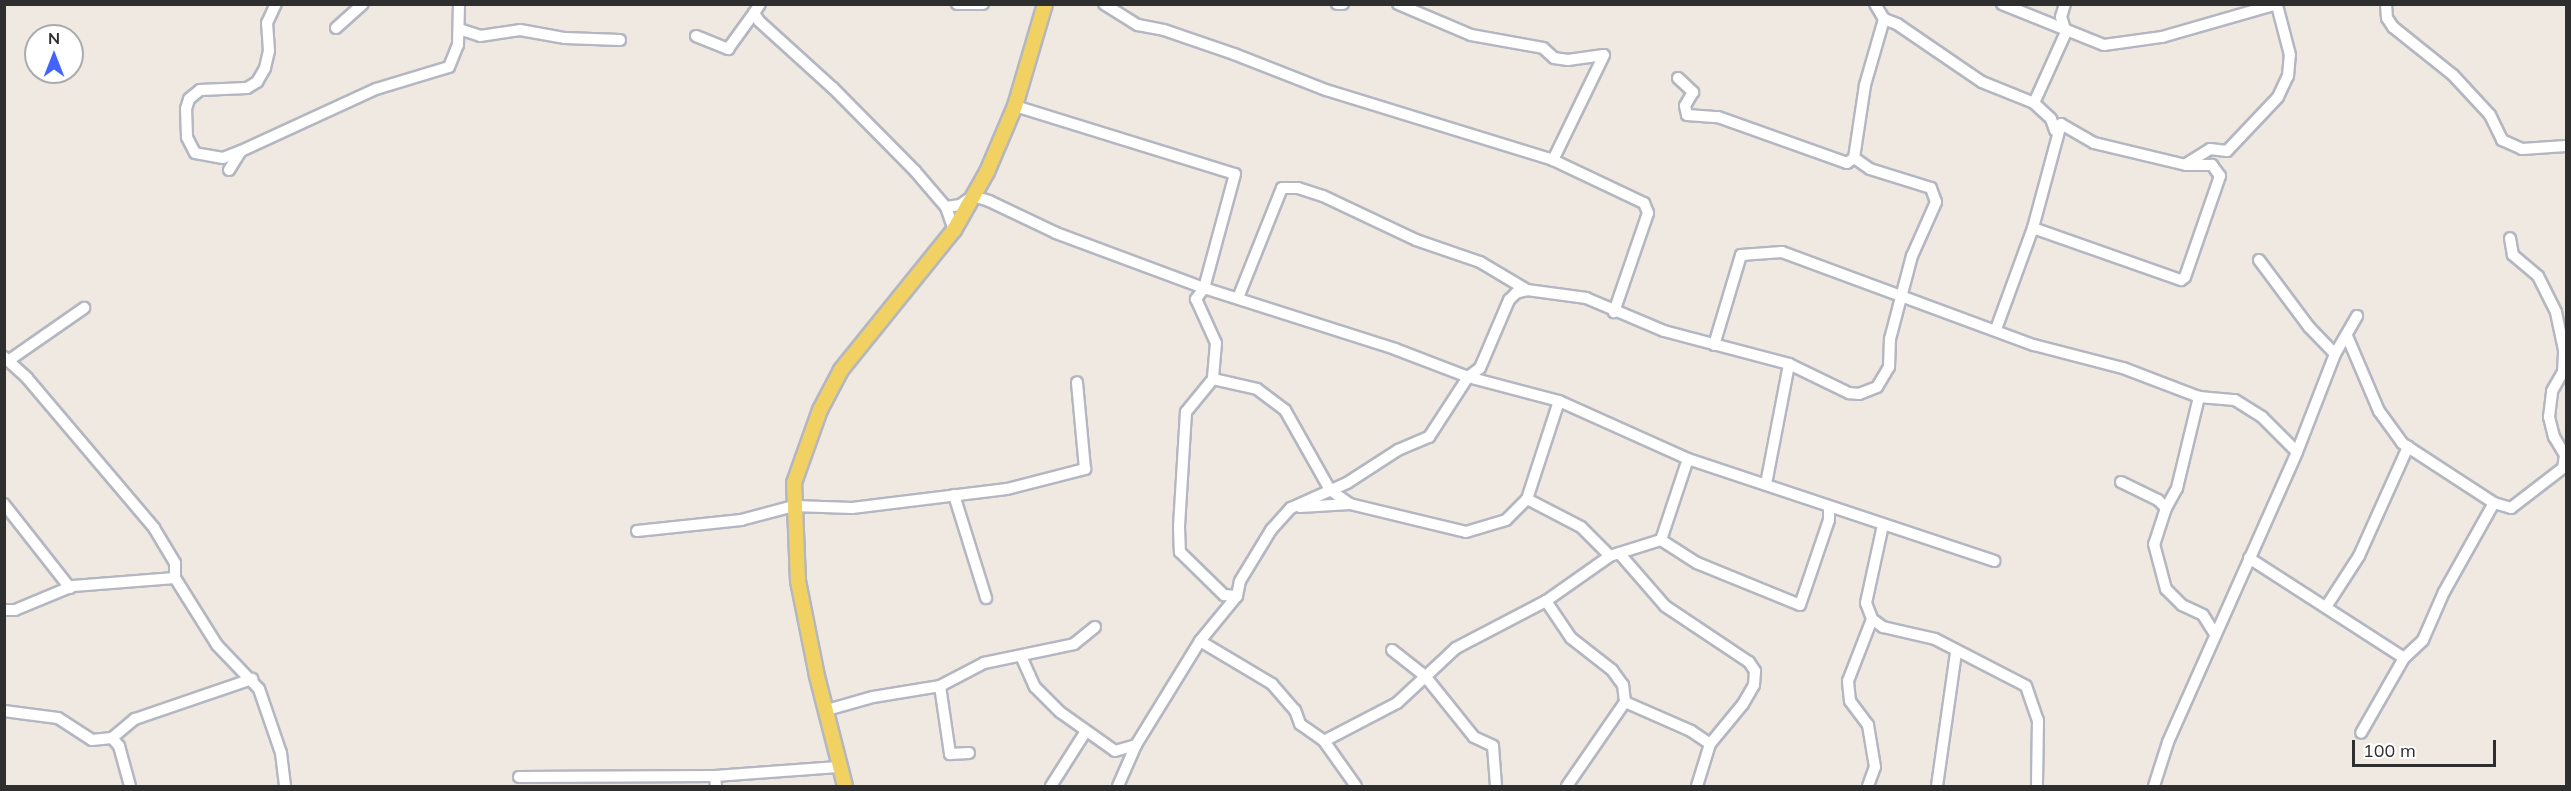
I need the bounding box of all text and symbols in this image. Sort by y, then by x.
north arrow [24,24,84,84]
text: N [48,28,60,48]
scale bar [2355,728,2499,766]
text: 100 m [2363,739,2416,762]

